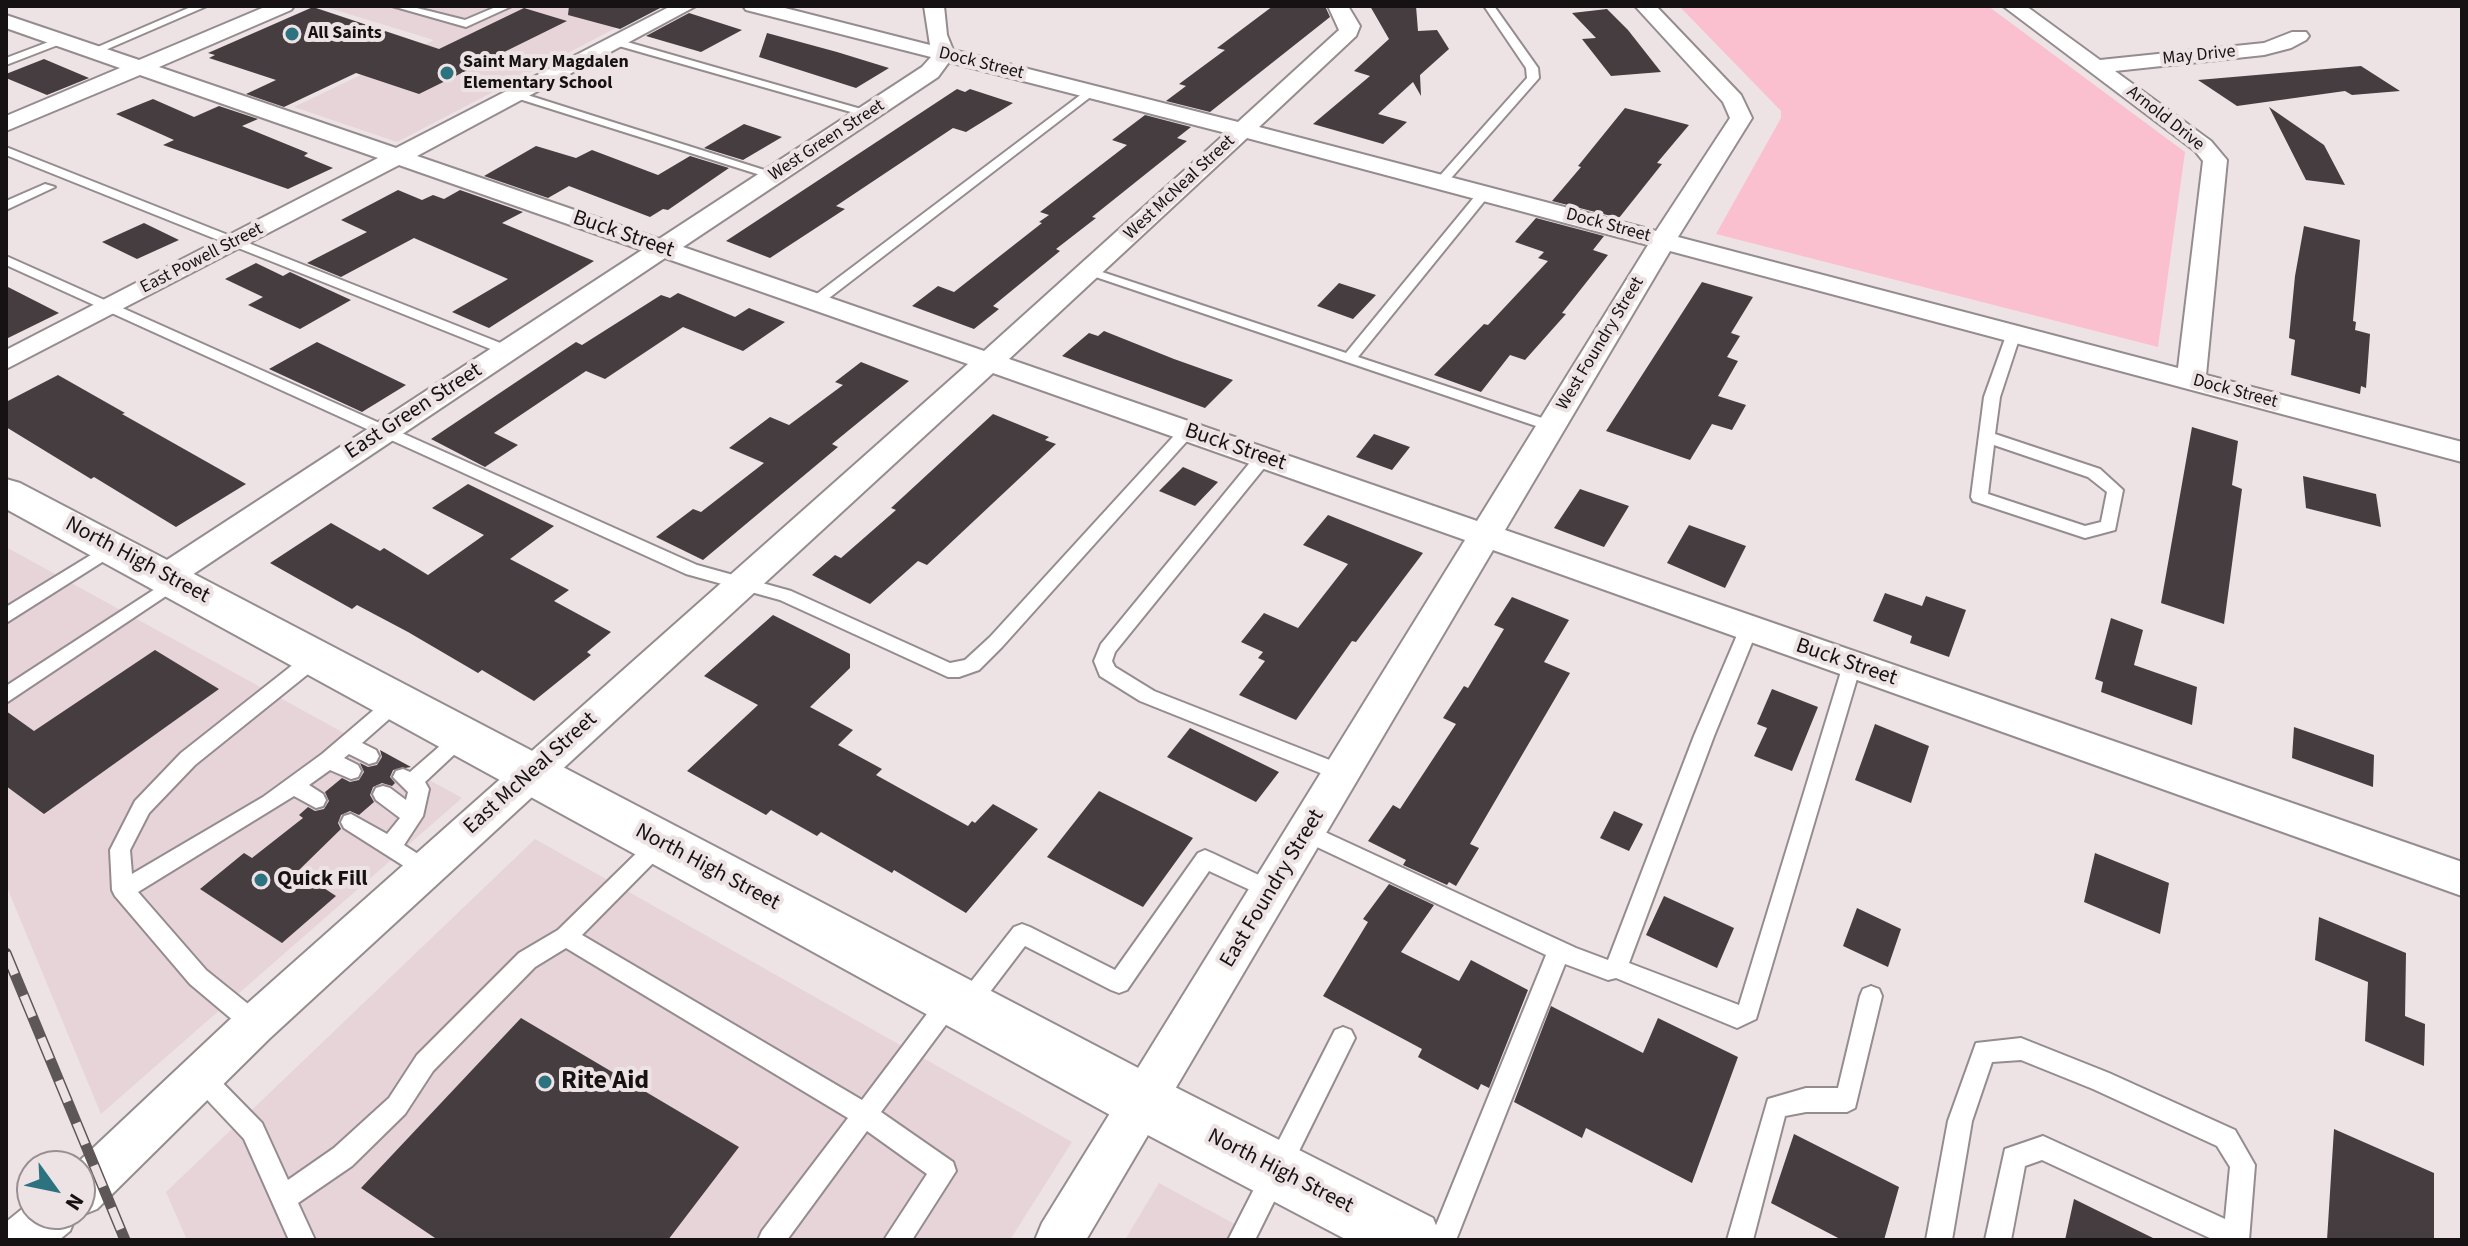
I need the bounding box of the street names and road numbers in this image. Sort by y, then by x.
street label: May Drive [2161,41,2237,71]
street label: Dock Street [936,43,1026,85]
street label: Arnold Drive [2122,82,2208,156]
street label: West Green Street [765,96,889,186]
street label: West McNeal Street [1120,131,1240,245]
street label: Dock Street [1563,204,1653,248]
street label: Buck Street [569,205,677,265]
street label: East Powell Street [137,219,267,299]
street label: West Foundry Street [1553,273,1649,415]
street label: East Green Street [341,358,487,466]
street label: Dock Street [2190,370,2280,414]
street label: Buck Street [1181,418,1289,478]
street label: North High Street [60,512,214,610]
street label: Buck Street [1792,633,1900,693]
street label: East McNeal Street [459,707,603,841]
street label: East Foundry Street [1215,805,1331,973]
street label: North High Street [630,819,784,917]
street label: North High Street [1203,1124,1357,1220]

